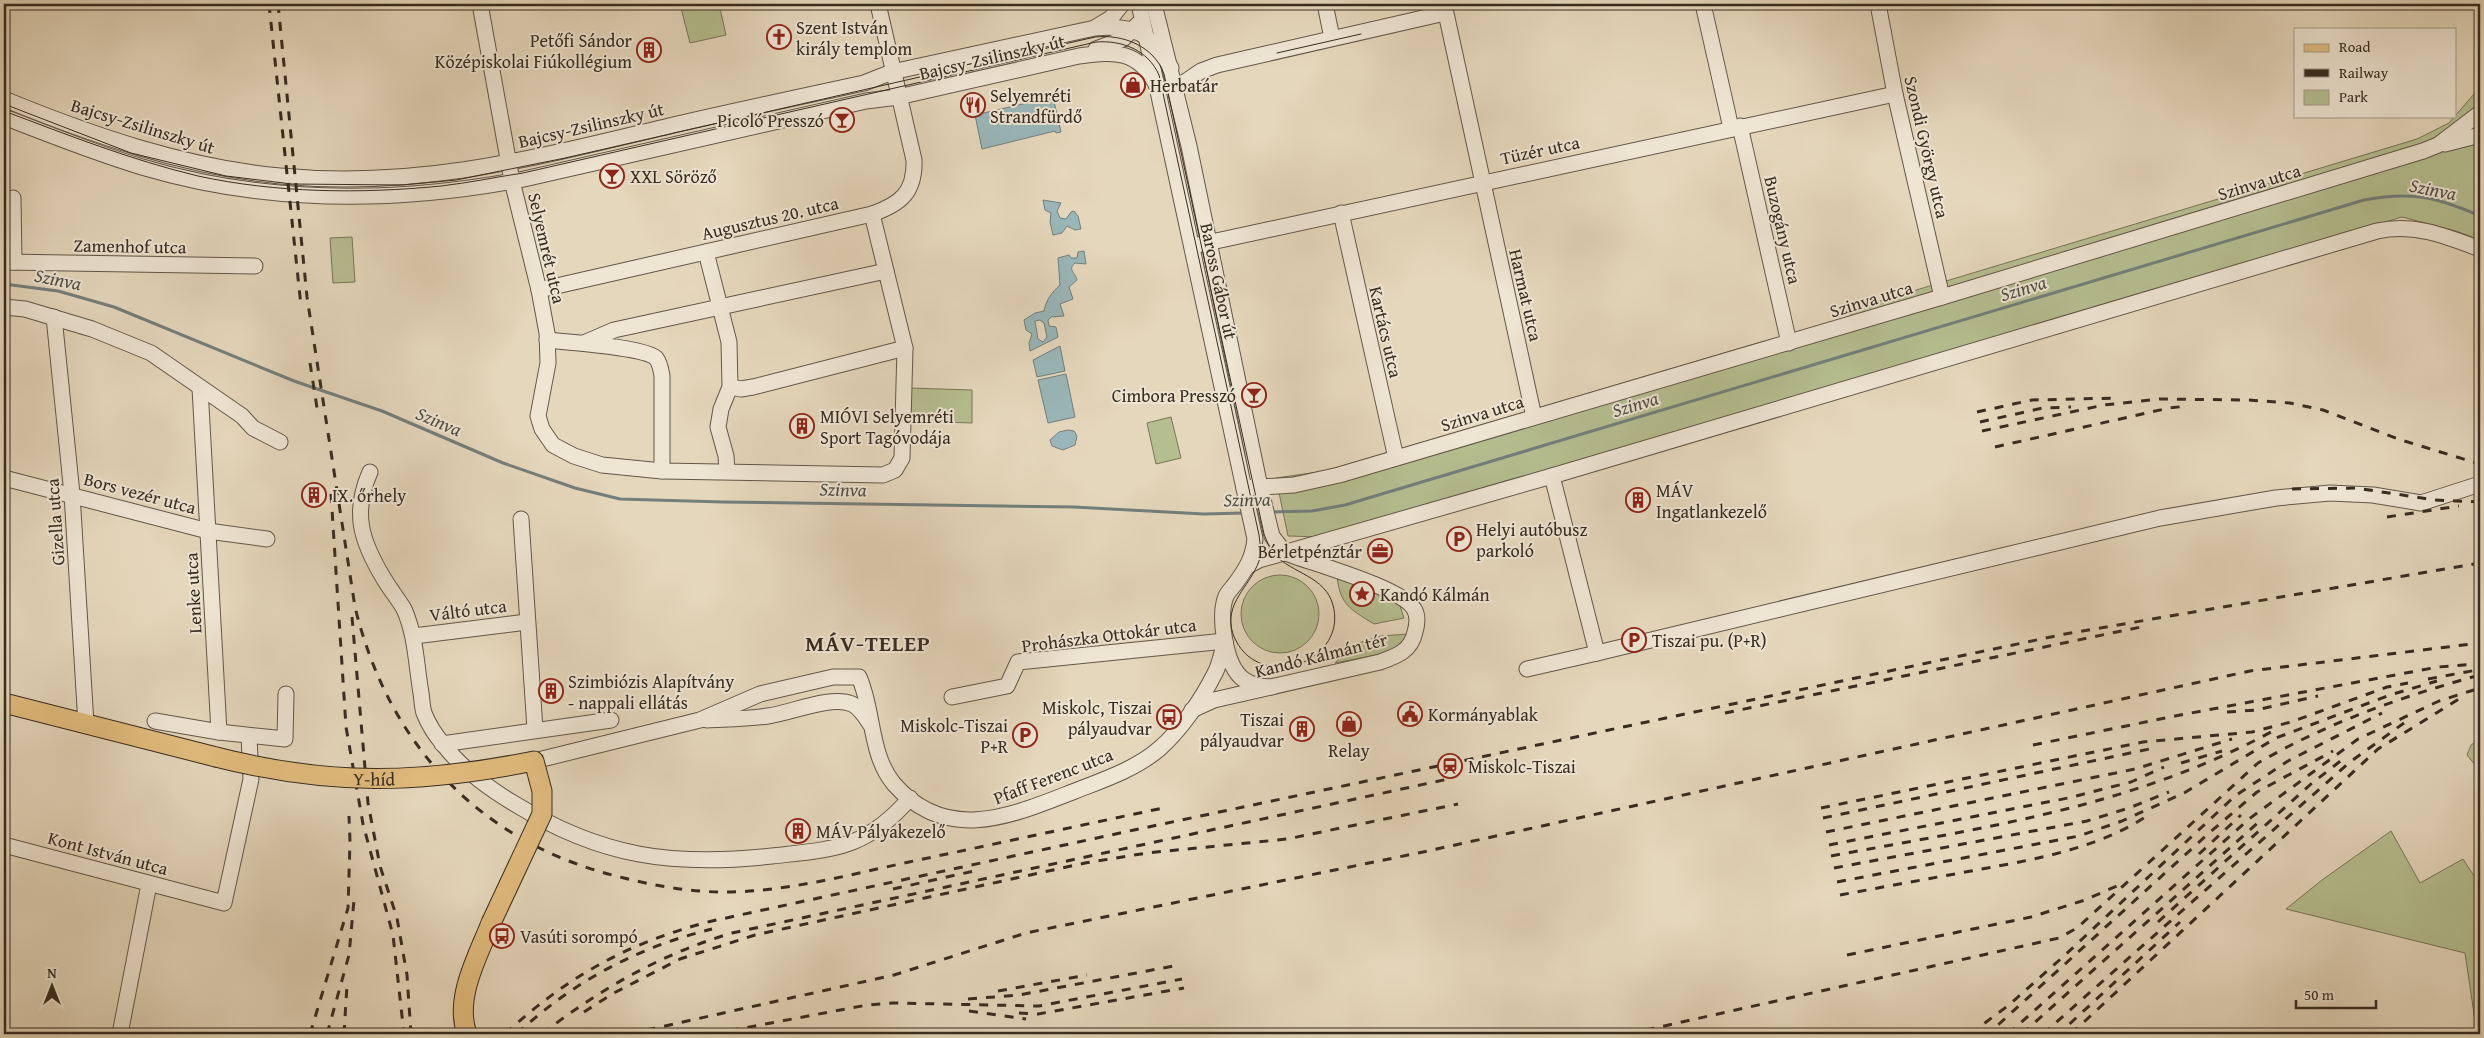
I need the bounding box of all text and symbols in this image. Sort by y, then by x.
place label: Szent István király templom [796,14,913,62]
church icon: Szent István király templom [766,24,792,50]
place label: Petőfi Sándor Középiskolai Fiúkollégium [435,27,633,75]
street label: Bajcsy-Zsilinszky út [916,27,1068,87]
legend [2294,28,2456,118]
text: Road [2339,36,2370,57]
building icon: Petőfi Sándor Középiskolai Fiúkollégium [636,37,662,63]
text: Railway [2339,62,2389,83]
shop icon: Herbatár [1120,72,1146,98]
place label: Herbatár [1150,72,1218,99]
street label: Szondi György utca [1898,73,1957,221]
place label: Selyemréti Strandfürdő [990,82,1082,130]
text: Park [2339,86,2368,107]
street label: Bajcsy-Zsilinszky út [68,91,219,161]
restaurant icon: Selyemréti Strandfürdő [960,92,986,118]
street label: Bajcsy-Zsilinszky út [515,95,667,155]
place label: Picoló Presszó [717,107,824,134]
bar icon: Picoló Presszó [829,107,855,133]
street label: Tüzér utca [1498,128,1582,172]
street label: Szinva utca [2214,156,2304,207]
bar icon: XXL Söröző [599,163,625,189]
place label: XXL Söröző [630,163,717,190]
water label: Szinva [2407,171,2459,207]
street label: Buzogány utca [1757,173,1809,287]
street label: Augusztus 20. utca [699,189,842,247]
street label: Selyemrét utca [521,190,573,306]
street label: Baross Gábor út [1193,220,1245,342]
street label: Zamenhof utca [73,232,187,260]
street label: Harmat utca [1502,246,1550,344]
water label: Szinva [32,261,84,297]
water label: Szinva [1996,268,2050,308]
street label: Szinva utca [1826,273,1916,324]
street label: Kartács utca [1362,284,1410,381]
place label: Cimbora Presszó [1112,382,1236,409]
bar icon: Cimbora Presszó [1241,382,1267,408]
water label: Szinva [1608,384,1662,424]
street label: Szinva utca [1437,387,1527,438]
water label: Szinva [412,399,466,443]
place label: MIÓVI Selyemréti Sport Tagóvodája [820,403,954,451]
building icon: MIÓVI Selyemréti Sport Tagóvodája [789,413,815,439]
street label: Bors vezér utca [81,465,200,521]
water label: Szinva [819,475,867,503]
street label: Gizella utca [38,477,72,566]
place label: MÁV Ingatlankezelő [1656,477,1767,525]
building icon: IX. őrhely [301,482,327,508]
place label: IX. őrhely [332,482,406,509]
water label: Szinva [1223,485,1271,513]
building icon: MÁV Ingatlankezelő [1625,487,1651,513]
place label: Helyi autóbusz parkoló [1476,516,1587,564]
parking icon: Helyi autóbusz parkoló [1446,526,1472,552]
place label: Bérletpénztár [1258,538,1363,565]
office icon: Bérletpénztár [1367,538,1393,564]
street label: Lenke utca [177,551,209,634]
place icon: Kandó Kálmán [1349,581,1375,607]
place label: Kandó Kálmán [1380,581,1490,608]
street label: Váltó utca [428,592,509,628]
street label: Prohászka Ottokár utca [1020,611,1198,659]
street label: Kandó Kálmán tér [1252,625,1391,685]
district label: MÁV-TELEP [805,627,931,659]
parking icon: Tiszai pu. (P+R) [1621,627,1647,653]
place label: Tiszai pu. (P+R) [1652,627,1767,654]
place label: Szimbiózis Alapítvány - nappali ellátás [568,668,734,716]
building icon: Szimbiózis Alapítvány - nappali ellátás [538,678,564,704]
place label: Miskolc, Tiszai pályaudvar [1042,694,1153,742]
public building icon: Kormányablak [1397,701,1423,727]
place label: Kormányablak [1428,701,1539,728]
bus stop icon: Miskolc, Tiszai pályaudvar [1156,704,1182,730]
place label: Tiszai pályaudvar [1200,706,1285,754]
shop icon: Relay [1336,711,1362,737]
place label: Miskolc-Tiszai P+R [900,712,1009,760]
building icon: Tiszai pályaudvar [1289,716,1315,742]
parking icon: Miskolc-Tiszai P+R [1012,722,1038,748]
place label: Relay [1328,737,1370,764]
street label: Pfaff Ferenc utca [989,741,1117,811]
station icon: Miskolc-Tiszai [1437,753,1463,779]
place label: Miskolc-Tiszai [1468,753,1576,780]
street label: Y-híd [353,765,396,792]
building icon: MÁV Pályakezelő [785,818,811,844]
place label: MÁV Pályakezelő [816,818,946,845]
street label: Kont István utca [45,824,172,882]
bus stop icon: Vasúti sorompó [489,923,515,949]
place label: Vasúti sorompó [520,923,638,950]
north arrow [28,960,78,1010]
text: N [47,963,57,983]
scale bar [2296,978,2376,1010]
text: 50 m [2304,984,2335,1005]

